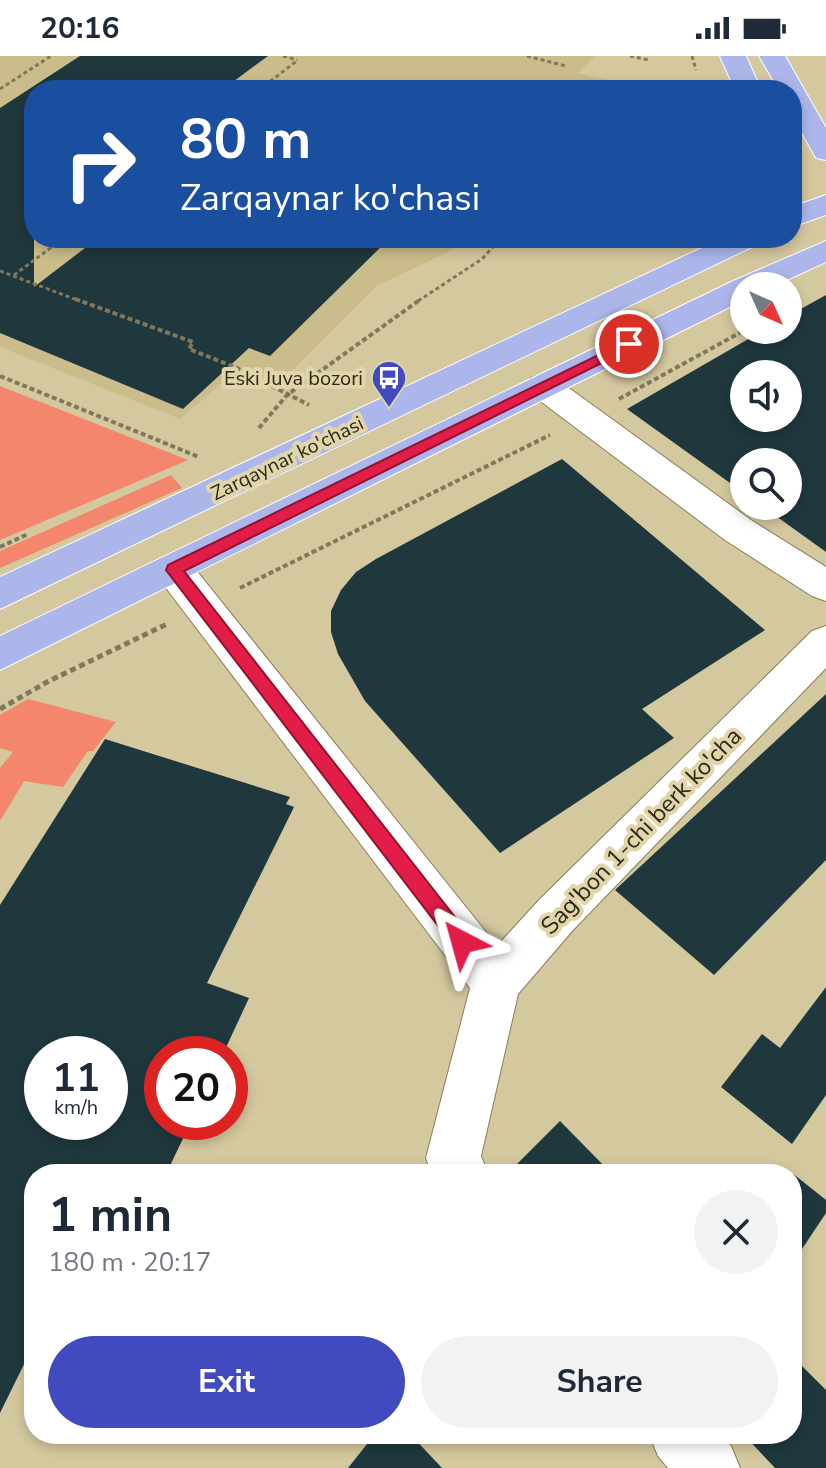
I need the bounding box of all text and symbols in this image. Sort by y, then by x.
text: 20:16 [40,8,119,49]
text: 80 m [180,101,311,178]
icon: right [48,112,152,216]
text: Zarqaynar ko'chasi [180,174,480,223]
north arrow [730,272,802,344]
map controls [730,272,802,520]
pin [595,310,663,378]
icon: arrive [607,322,651,366]
bus stop icon: Eski Juva bozori [370,359,408,409]
button: sound [730,360,802,432]
place label: Eski Juva bozori [224,365,363,392]
street label: Zarqaynar ko'chasi [206,410,368,507]
button: search [730,448,802,520]
street label: Sag'bon 1-chi berk ko'cha [533,720,749,942]
position arrow [420,900,504,984]
speed limit sign: 20 [144,1036,248,1140]
text: 11 [52,1051,100,1105]
text: km/h [54,1094,98,1121]
text: 1 min [48,1182,172,1248]
button: close [694,1190,778,1274]
text: 180 m · 20:17 [48,1245,211,1280]
button: Exit [48,1336,405,1428]
button: Share [421,1336,778,1428]

